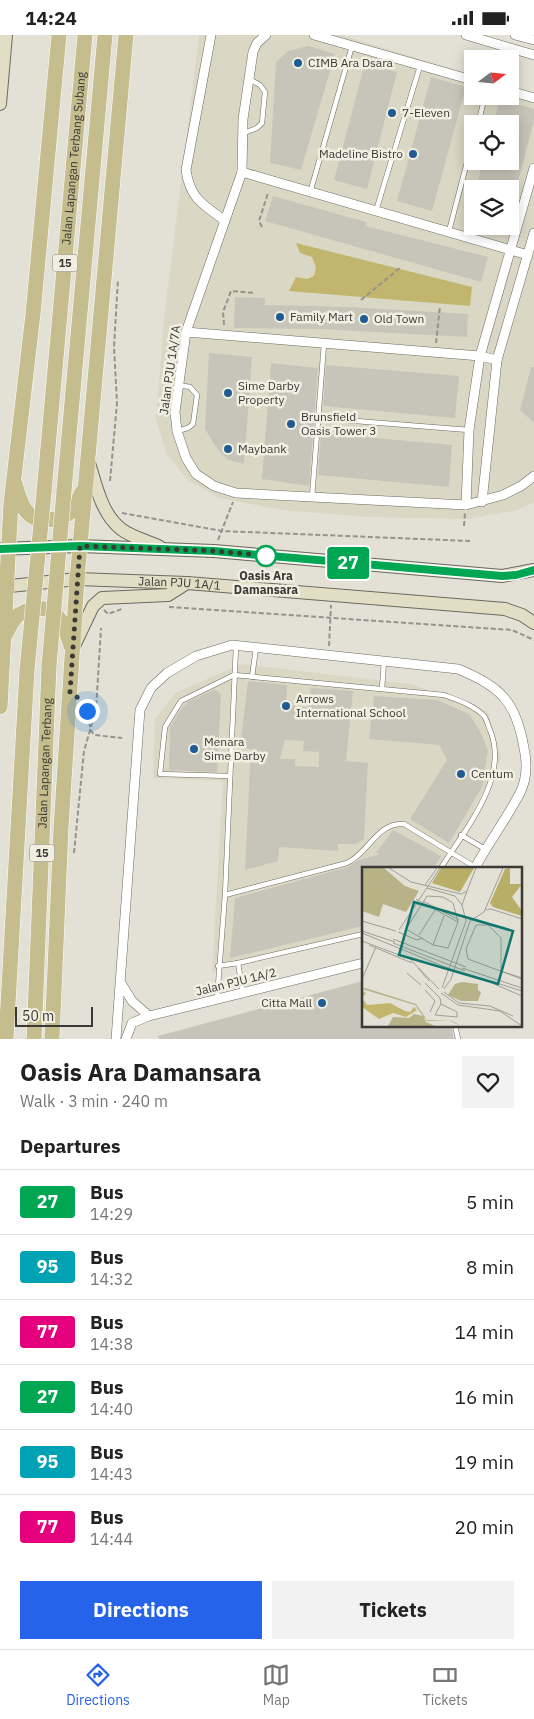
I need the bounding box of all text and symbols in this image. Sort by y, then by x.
text: 14:24 [25,6,77,30]
north arrow [464,50,519,105]
map controls [464,50,519,235]
place label: CIMB Ara Dsara [308,55,394,70]
marker: CIMB Ara Dsara [292,57,304,69]
street label: Jalan Lapangan Terbang Subang [58,70,89,246]
place label: 7-Eleven [402,105,450,120]
marker: 7-Eleven [386,107,398,119]
button: locate [464,115,519,170]
place label: Madeline Bistro [319,146,403,161]
marker: Madeline Bistro [407,148,419,160]
button: layers [464,180,519,235]
road number: 15 [52,255,78,272]
place label: Family Mart [290,309,353,324]
marker: Family Mart [274,311,286,323]
place label: Old Town [374,311,424,326]
marker: Old Town [358,313,370,325]
street label: Jalan PJU 1A/7A [156,324,183,416]
place label: Sime Darby Property [238,378,300,407]
marker: Sime Darby Property [222,387,234,399]
place label: Brunsfield Oasis Tower 3 [301,409,376,438]
marker: Brunsfield Oasis Tower 3 [285,418,297,430]
place label: Maybank [238,441,287,456]
marker: Maybank [222,443,234,455]
marker: Oasis Ara Damansara [255,545,277,567]
line badge: 27 [326,547,370,579]
text: 27 [337,551,359,574]
place label: Oasis Ara Damansara [234,568,298,597]
street label: Jalan PJU 1A/1 [138,573,221,593]
place label: Arrows International School [296,691,406,720]
street label: Jalan Lapangan Terbang [34,697,55,829]
your location [75,699,100,724]
marker: Arrows International School [280,700,292,712]
place label: Menara Sime Darby [204,734,266,763]
marker: Menara Sime Darby [188,743,200,755]
place label: Centum [471,766,513,781]
marker: Centum [455,768,467,780]
road number: 15 [30,845,54,861]
inset map [362,867,522,1027]
street label: Jalan PJU 1A/2 [194,964,278,999]
place label: Citta Mall [261,995,312,1010]
marker: Citta Mall [316,997,328,1009]
scale bar [15,1004,92,1027]
text: 50 m [22,1007,54,1025]
text: Oasis Ara Damansara [20,1056,261,1088]
button: heart [462,1056,514,1108]
text: Walk · 3 min · 240 m [20,1091,168,1111]
text: Departures [20,1134,120,1158]
text: Bus [90,1180,124,1204]
text: 27 [37,1190,58,1213]
text: 5 min [466,1190,514,1214]
text: 14:29 [90,1204,133,1224]
text: Bus [90,1245,124,1269]
text: 95 [37,1255,58,1278]
text: 8 min [466,1255,514,1279]
text: 14:32 [90,1269,133,1289]
text: Bus [90,1310,124,1334]
text: 77 [37,1320,58,1343]
text: 14 min [455,1320,514,1344]
text: 14:38 [90,1334,133,1354]
text: Bus [90,1375,124,1399]
text: 27 [37,1385,58,1408]
text: 16 min [455,1385,514,1409]
text: 14:40 [90,1399,133,1419]
text: Bus [90,1440,124,1464]
text: 95 [37,1450,58,1473]
text: 19 min [455,1450,514,1474]
text: 14:43 [90,1464,133,1484]
text: Bus [90,1505,124,1529]
text: 77 [37,1515,58,1538]
text: 20 min [455,1515,514,1539]
text: 14:44 [90,1529,133,1549]
button: Directions [20,1581,262,1639]
button: Tickets [272,1581,514,1639]
tab: Directions [66,1661,130,1709]
tab: Map [262,1661,290,1709]
tab: Tickets [423,1661,468,1709]

